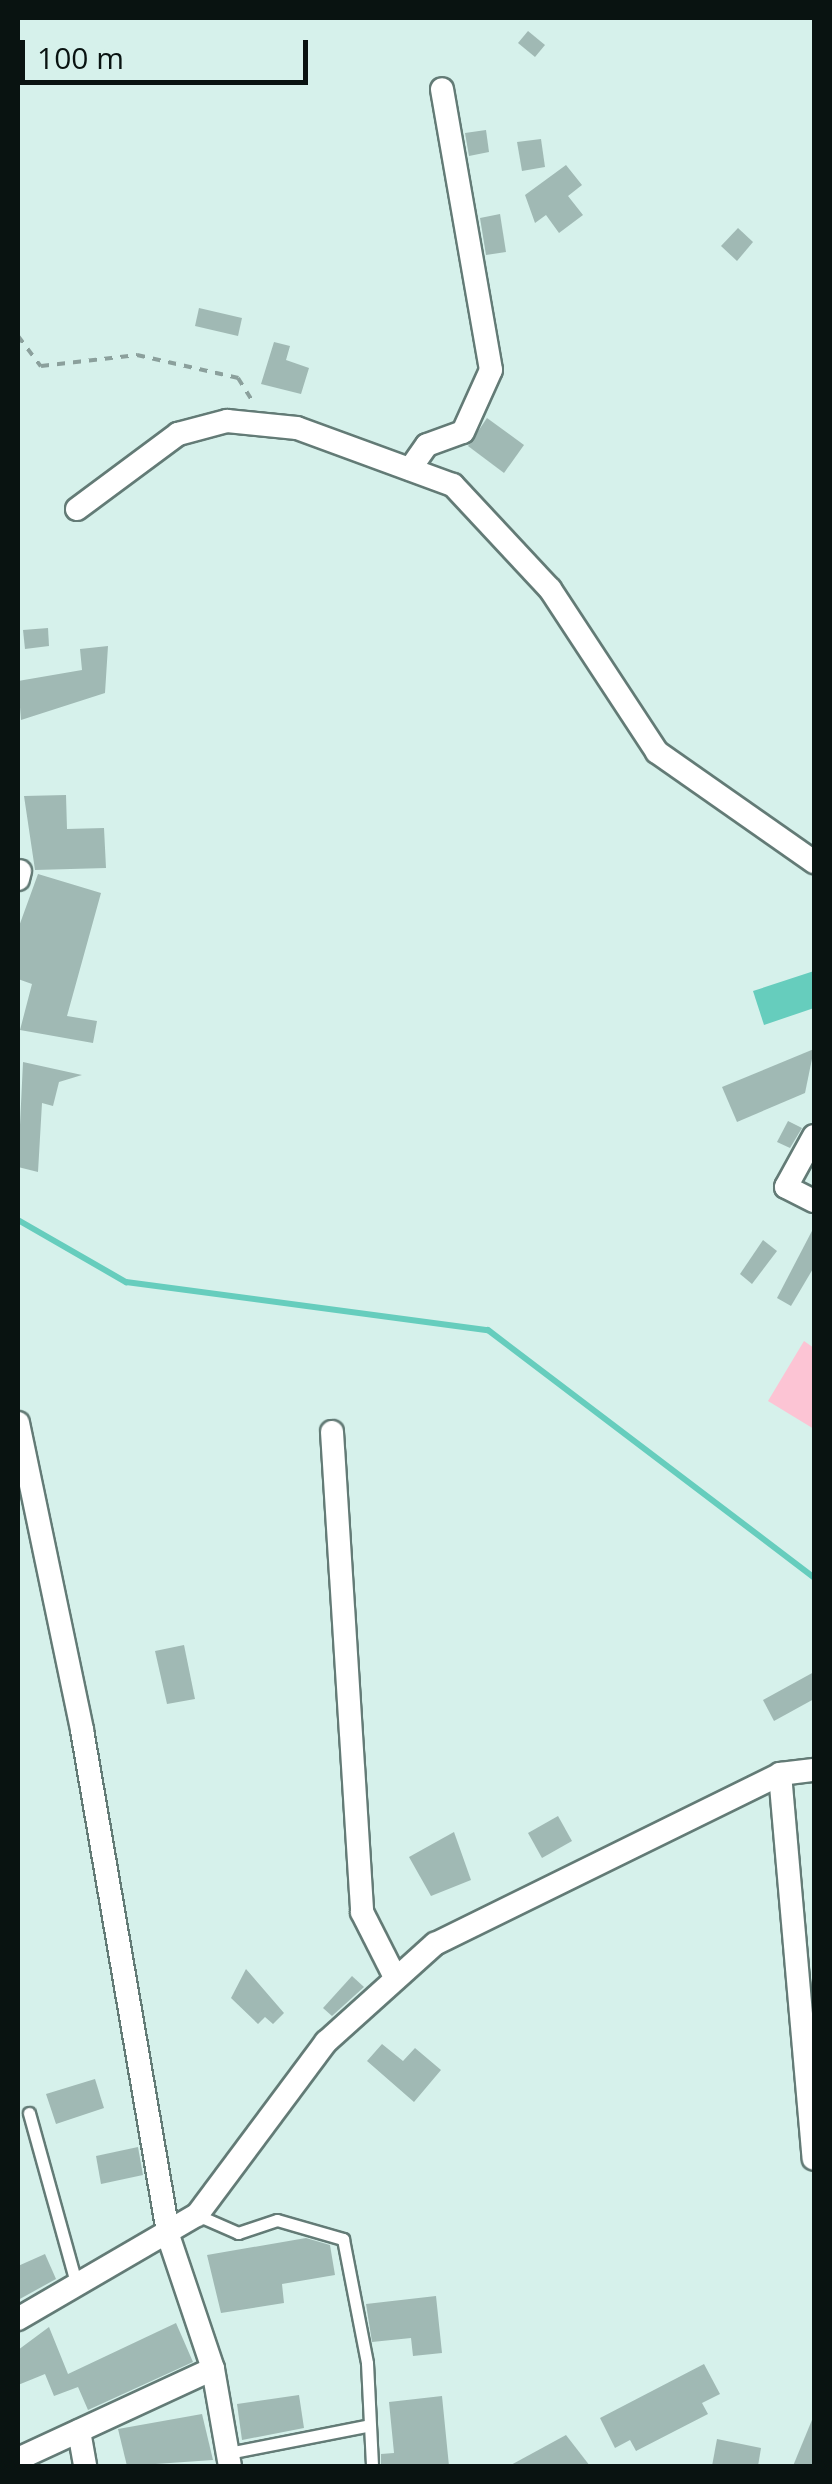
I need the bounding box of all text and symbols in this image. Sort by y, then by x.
scale bar [25,20,312,82]
text: 100 m [37,37,124,78]

